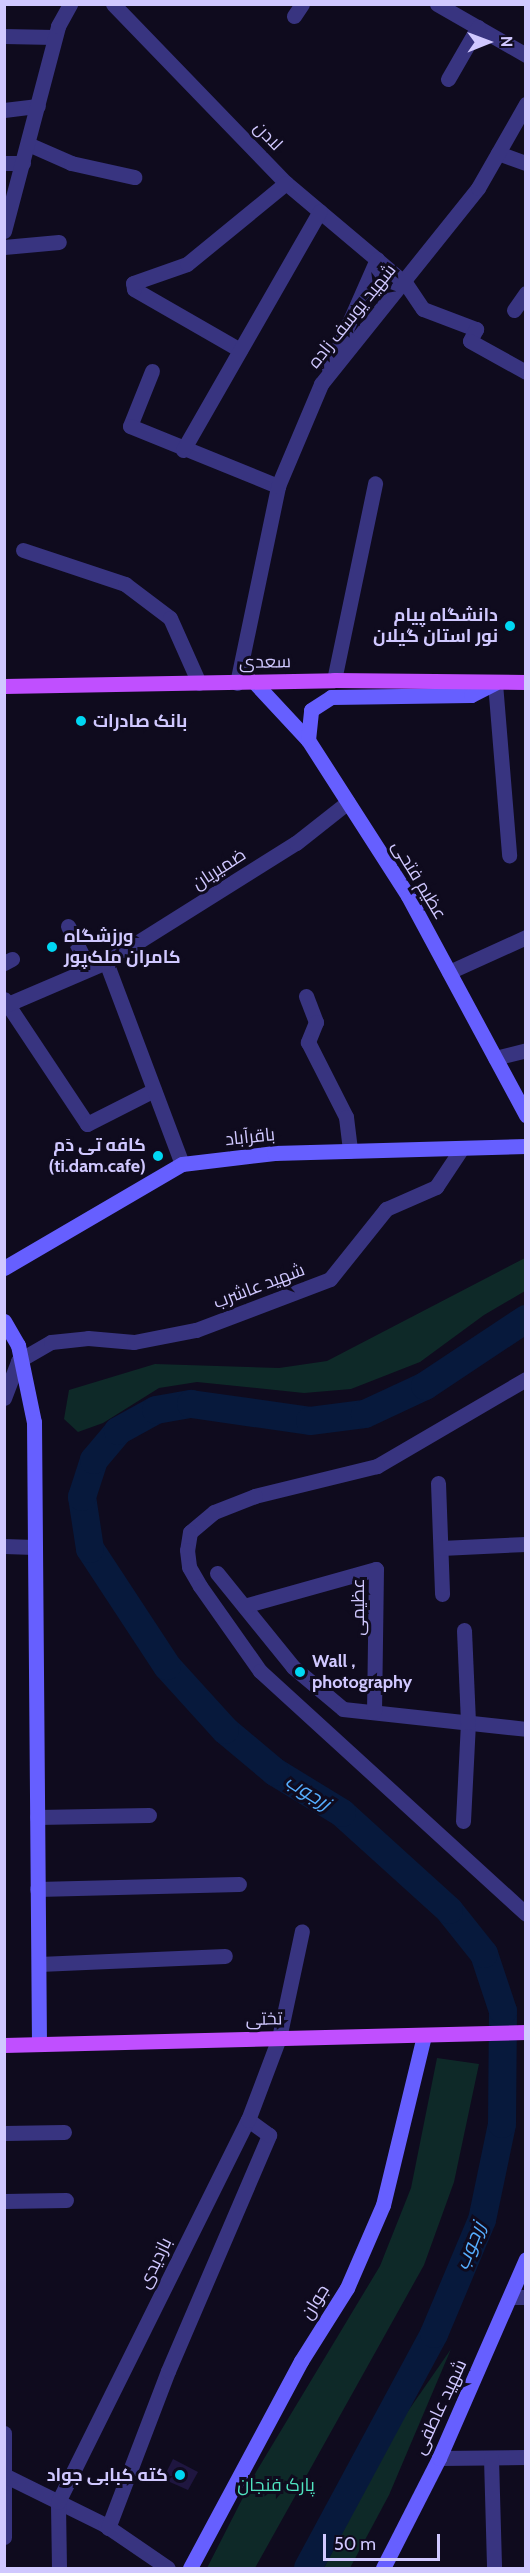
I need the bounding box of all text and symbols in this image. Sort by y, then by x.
north arrow [458,12,518,72]
text: N [497,36,516,47]
street label: لادن [249,117,287,155]
street label: شهید یوسف زاده [303,260,401,372]
place label: دانشگاه پیام نور استان گیلان [373,605,498,648]
marker: دانشگاه پیام نور استان گیلان [503,619,517,633]
street label: سعدی [239,651,291,673]
place label: بانک صادرات [93,710,187,732]
marker: بانک صادرات [74,714,88,728]
street label: عظیم فتحی [387,837,451,923]
street label: ضمیریان [188,844,250,894]
place label: ورزشگاه کامران ملک‌پور [64,926,181,968]
marker: ورزشگاه کامران ملک‌پور [45,940,59,954]
street label: باقرآباد [224,1124,276,1150]
place label: کافه تی دَم (ti.dam.cafe) [49,1135,146,1178]
marker: کافه تی دَم (ti.dam.cafe) [151,1149,165,1163]
street label: شهید عاشرب [210,1259,308,1313]
street label: عظیمی [347,1578,369,1636]
place label: Wall , photography [312,1651,412,1694]
marker: Wall , photography [293,1665,307,1679]
water label: زرجوب [281,1769,335,1815]
street label: تختی [245,2008,283,2030]
water label: زرجوب [450,2219,490,2273]
street label: بازدیدی [133,2234,177,2292]
street label: جوان [296,2280,334,2324]
street label: شهید عاطفی [409,2356,471,2458]
place label: کته کبابی جواد [47,2464,168,2486]
marker: کته کبابی جواد [173,2468,187,2482]
park label: پارک فنجان [237,2474,315,2496]
scale bar [326,2522,443,2560]
text: 50 m [334,2533,376,2555]

